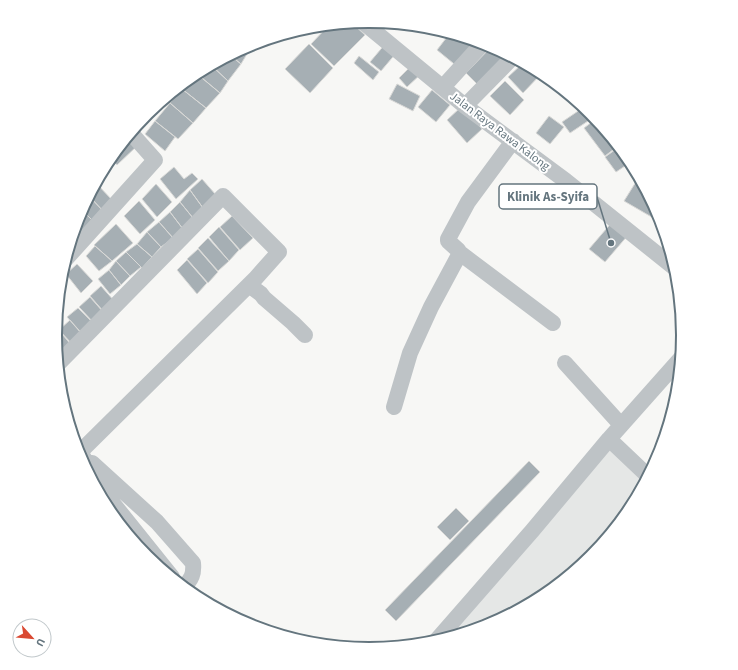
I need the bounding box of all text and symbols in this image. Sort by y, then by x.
street label: Jalan Raya Rawa Kalong [446,88,553,175]
callout: Klinik As-Syifa [499,184,597,209]
text: Klinik As-Syifa [507,188,589,206]
north arrow [12,618,52,658]
text: U [32,636,49,649]

